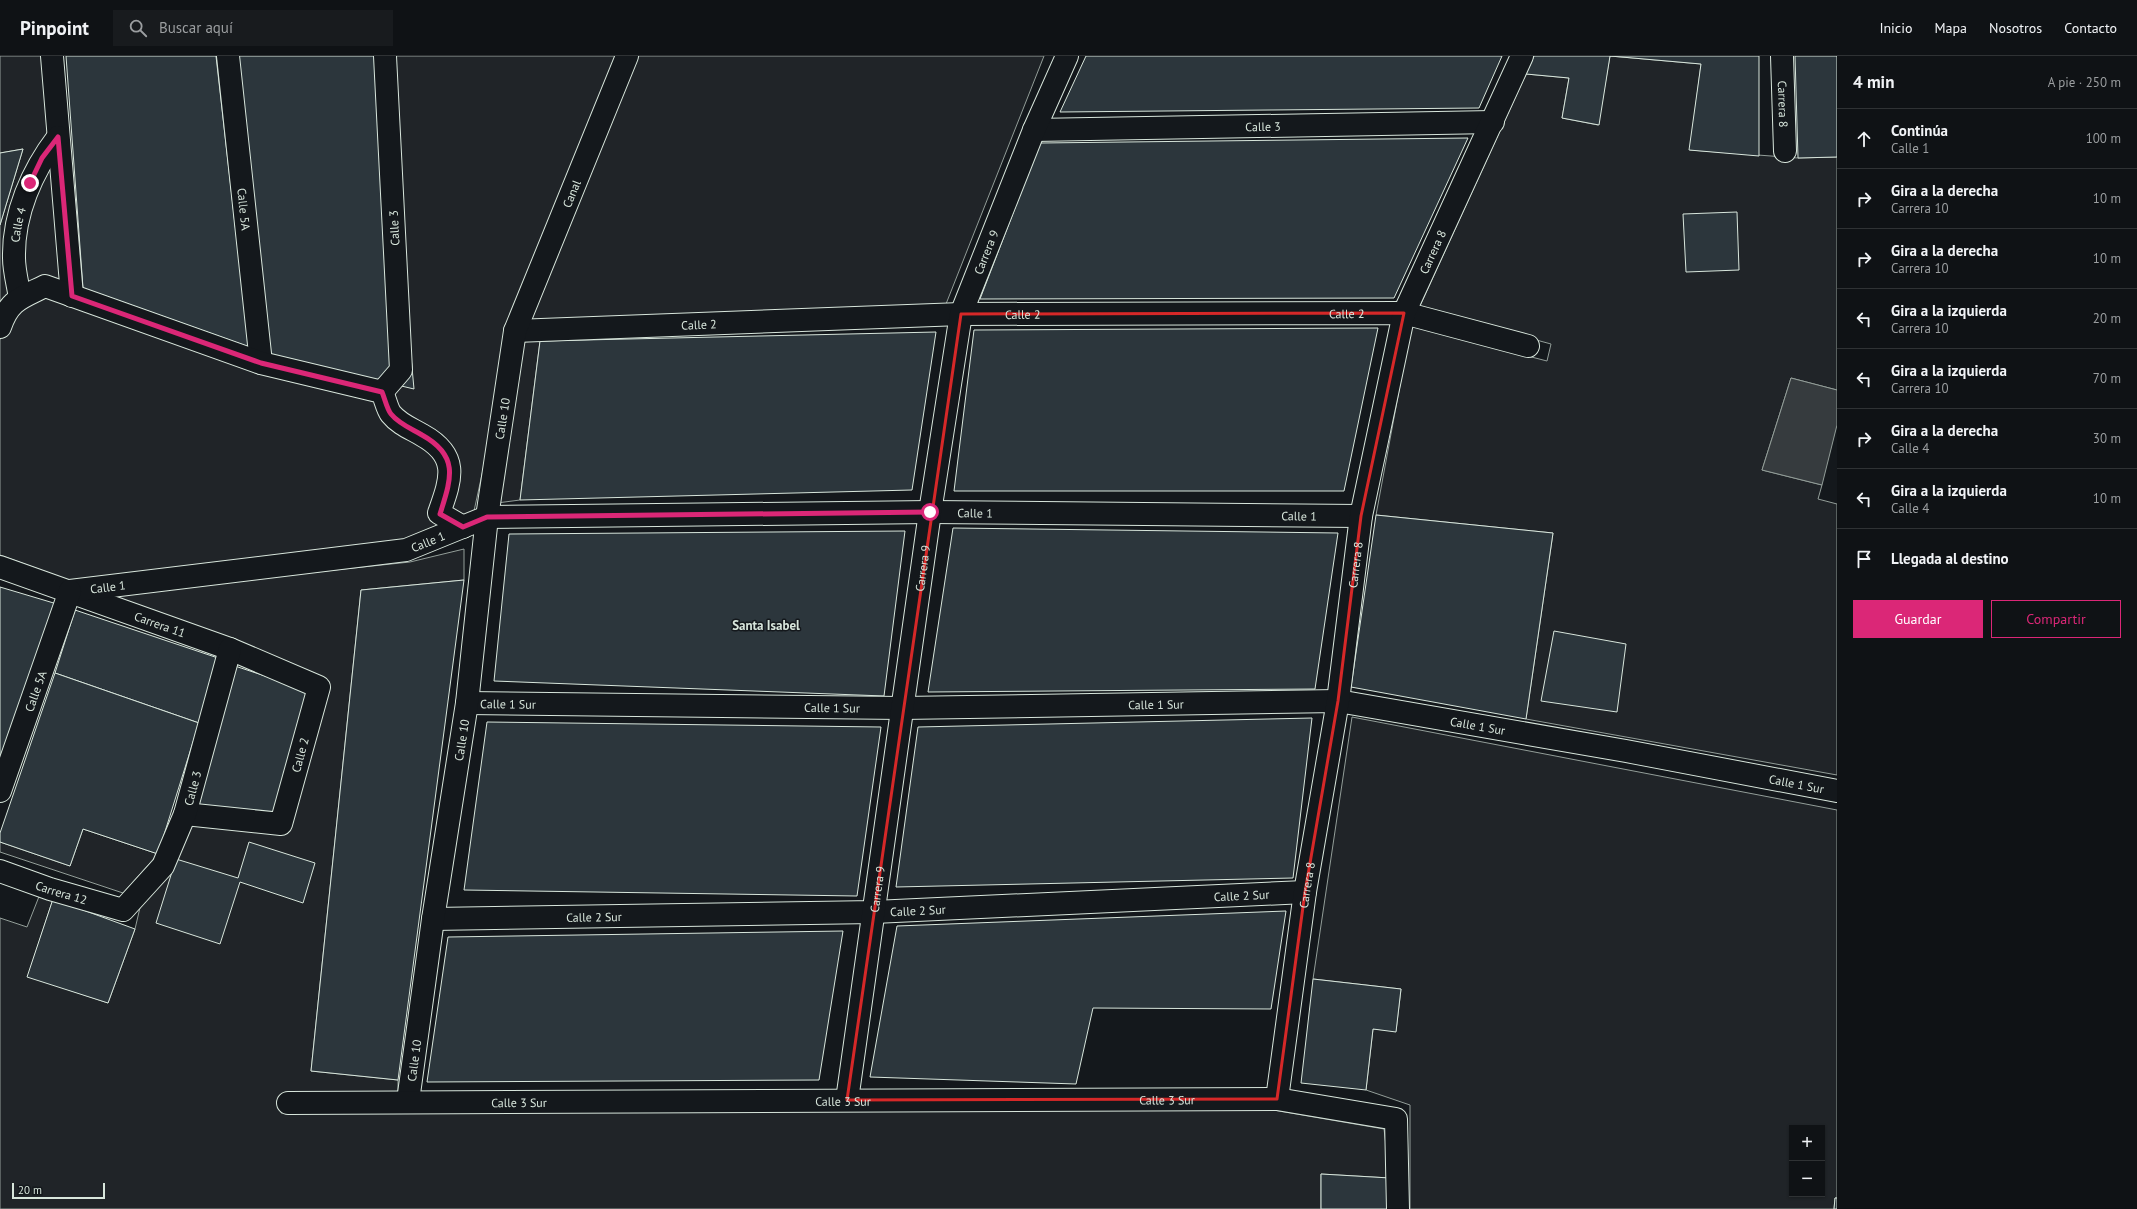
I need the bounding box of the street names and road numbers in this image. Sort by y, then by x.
street label: Carrera 8 [1775,80,1792,128]
street label: Calle 3 [1245,118,1281,134]
street label: Canal [559,177,584,210]
street label: Calle 5A [235,187,254,231]
street label: Calle 4 [7,205,29,243]
street label: Calle 3 [386,210,402,246]
street label: Carrera 9 [970,227,1001,276]
street label: Carrera 8 [1416,227,1449,276]
street label: Calle 2 [1005,306,1040,321]
street label: Calle 2 [1329,306,1364,321]
street label: Calle 2 [681,316,717,332]
street label: Calle 10 [491,396,512,440]
street label: Calle 1 [957,505,993,520]
street label: Calle 1 [1281,508,1317,523]
street label: Calle 1 [408,527,447,555]
street label: Carrera 8 [1345,541,1365,589]
street label: Carrera 9 [911,544,933,592]
street label: Calle 1 [89,577,126,596]
street label: Carrera 11 [133,608,188,640]
street label: Calle 5A [21,668,49,714]
street label: Calle 1 Sur [480,696,536,711]
street label: Calle 1 Sur [1128,696,1184,712]
street label: Calle 1 Sur [804,699,860,715]
street label: Calle 1 Sur [1449,713,1507,737]
street label: Calle 10 [451,718,472,762]
street label: Calle 2 [288,736,312,774]
street label: Calle 3 [180,769,204,807]
street label: Calle 1 Sur [1768,771,1825,796]
street label: Carrera 8 [1295,861,1318,909]
street label: Carrera 9 [866,865,887,913]
street label: Carrera 12 [34,877,89,907]
street label: Calle 2 Sur [1213,886,1270,904]
street label: Calle 2 Sur [890,901,946,919]
street label: Calle 2 Sur [566,909,622,924]
street label: Calle 10 [403,1038,424,1082]
street label: Calle 3 Sur [1139,1092,1195,1107]
street label: Calle 3 Sur [815,1093,871,1108]
street label: Calle 3 Sur [491,1094,547,1110]

